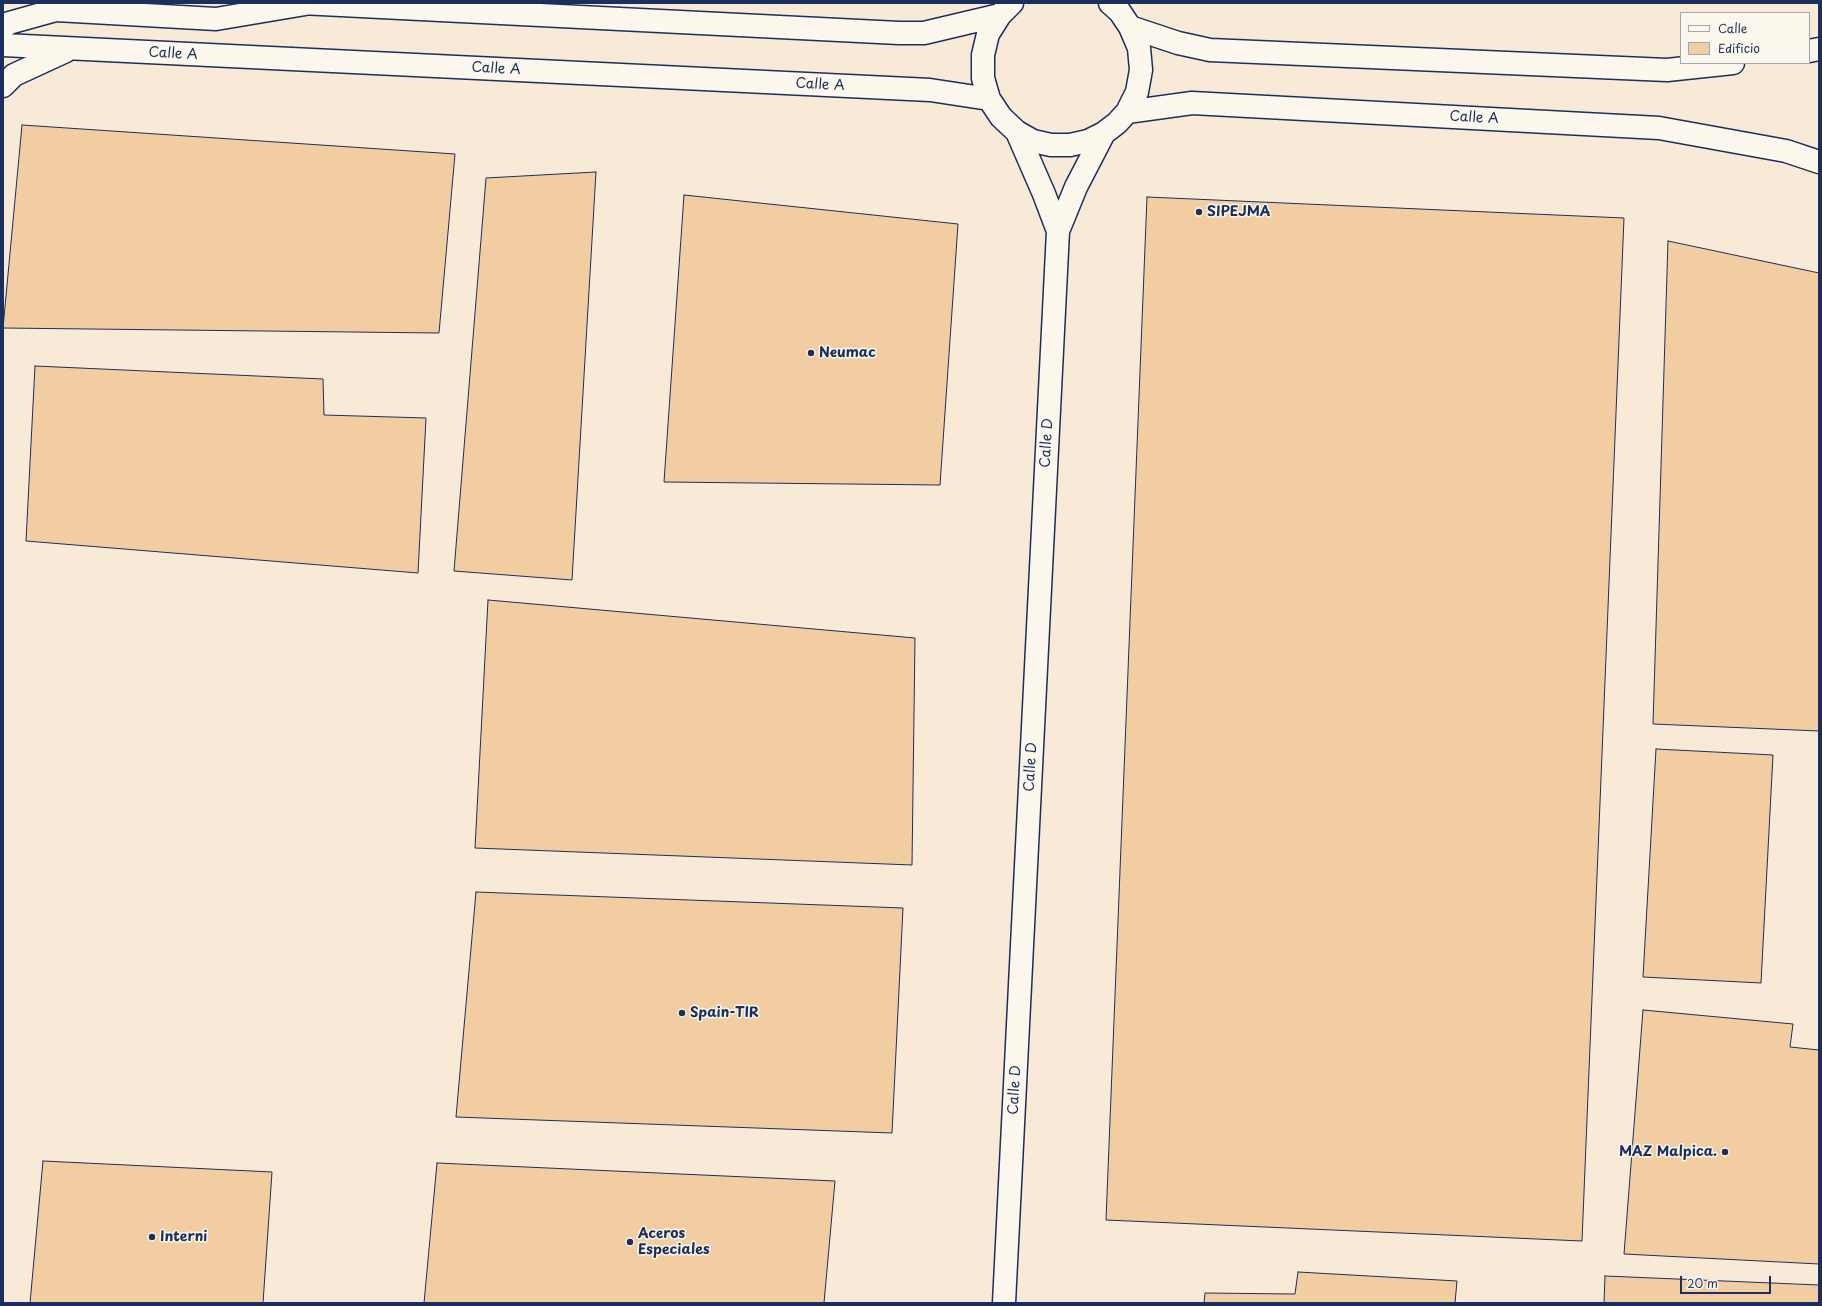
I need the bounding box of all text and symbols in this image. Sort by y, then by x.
legend [1680,12,1810,64]
text: Calle [1718,19,1747,37]
text: Edificio [1718,39,1760,57]
street label: Calle A [148,44,198,64]
street label: Calle A [471,59,521,79]
street label: Calle A [795,75,845,95]
street label: Calle A [1449,108,1499,128]
place label: SIPEJMA [1207,204,1270,220]
marker: SIPEJMA [1194,207,1204,217]
place label: Neumac [819,345,876,361]
marker: Neumac [806,348,816,358]
street label: Calle D [1037,418,1057,468]
street label: Calle D [1021,742,1041,792]
place label: Spain-TIR [690,1005,759,1021]
marker: Spain-TIR [677,1008,687,1018]
street label: Calle D [1005,1065,1025,1115]
place label: MAZ Malpica. [1619,1144,1717,1160]
marker: MAZ Malpica. [1720,1147,1730,1157]
place label: Aceros Especiales [638,1226,710,1258]
place label: Interni [160,1229,207,1245]
marker: Interni [147,1232,157,1242]
marker: Aceros Especiales [625,1237,635,1247]
scale bar [1682,1268,1773,1294]
text: 20 m [1687,1274,1718,1292]

